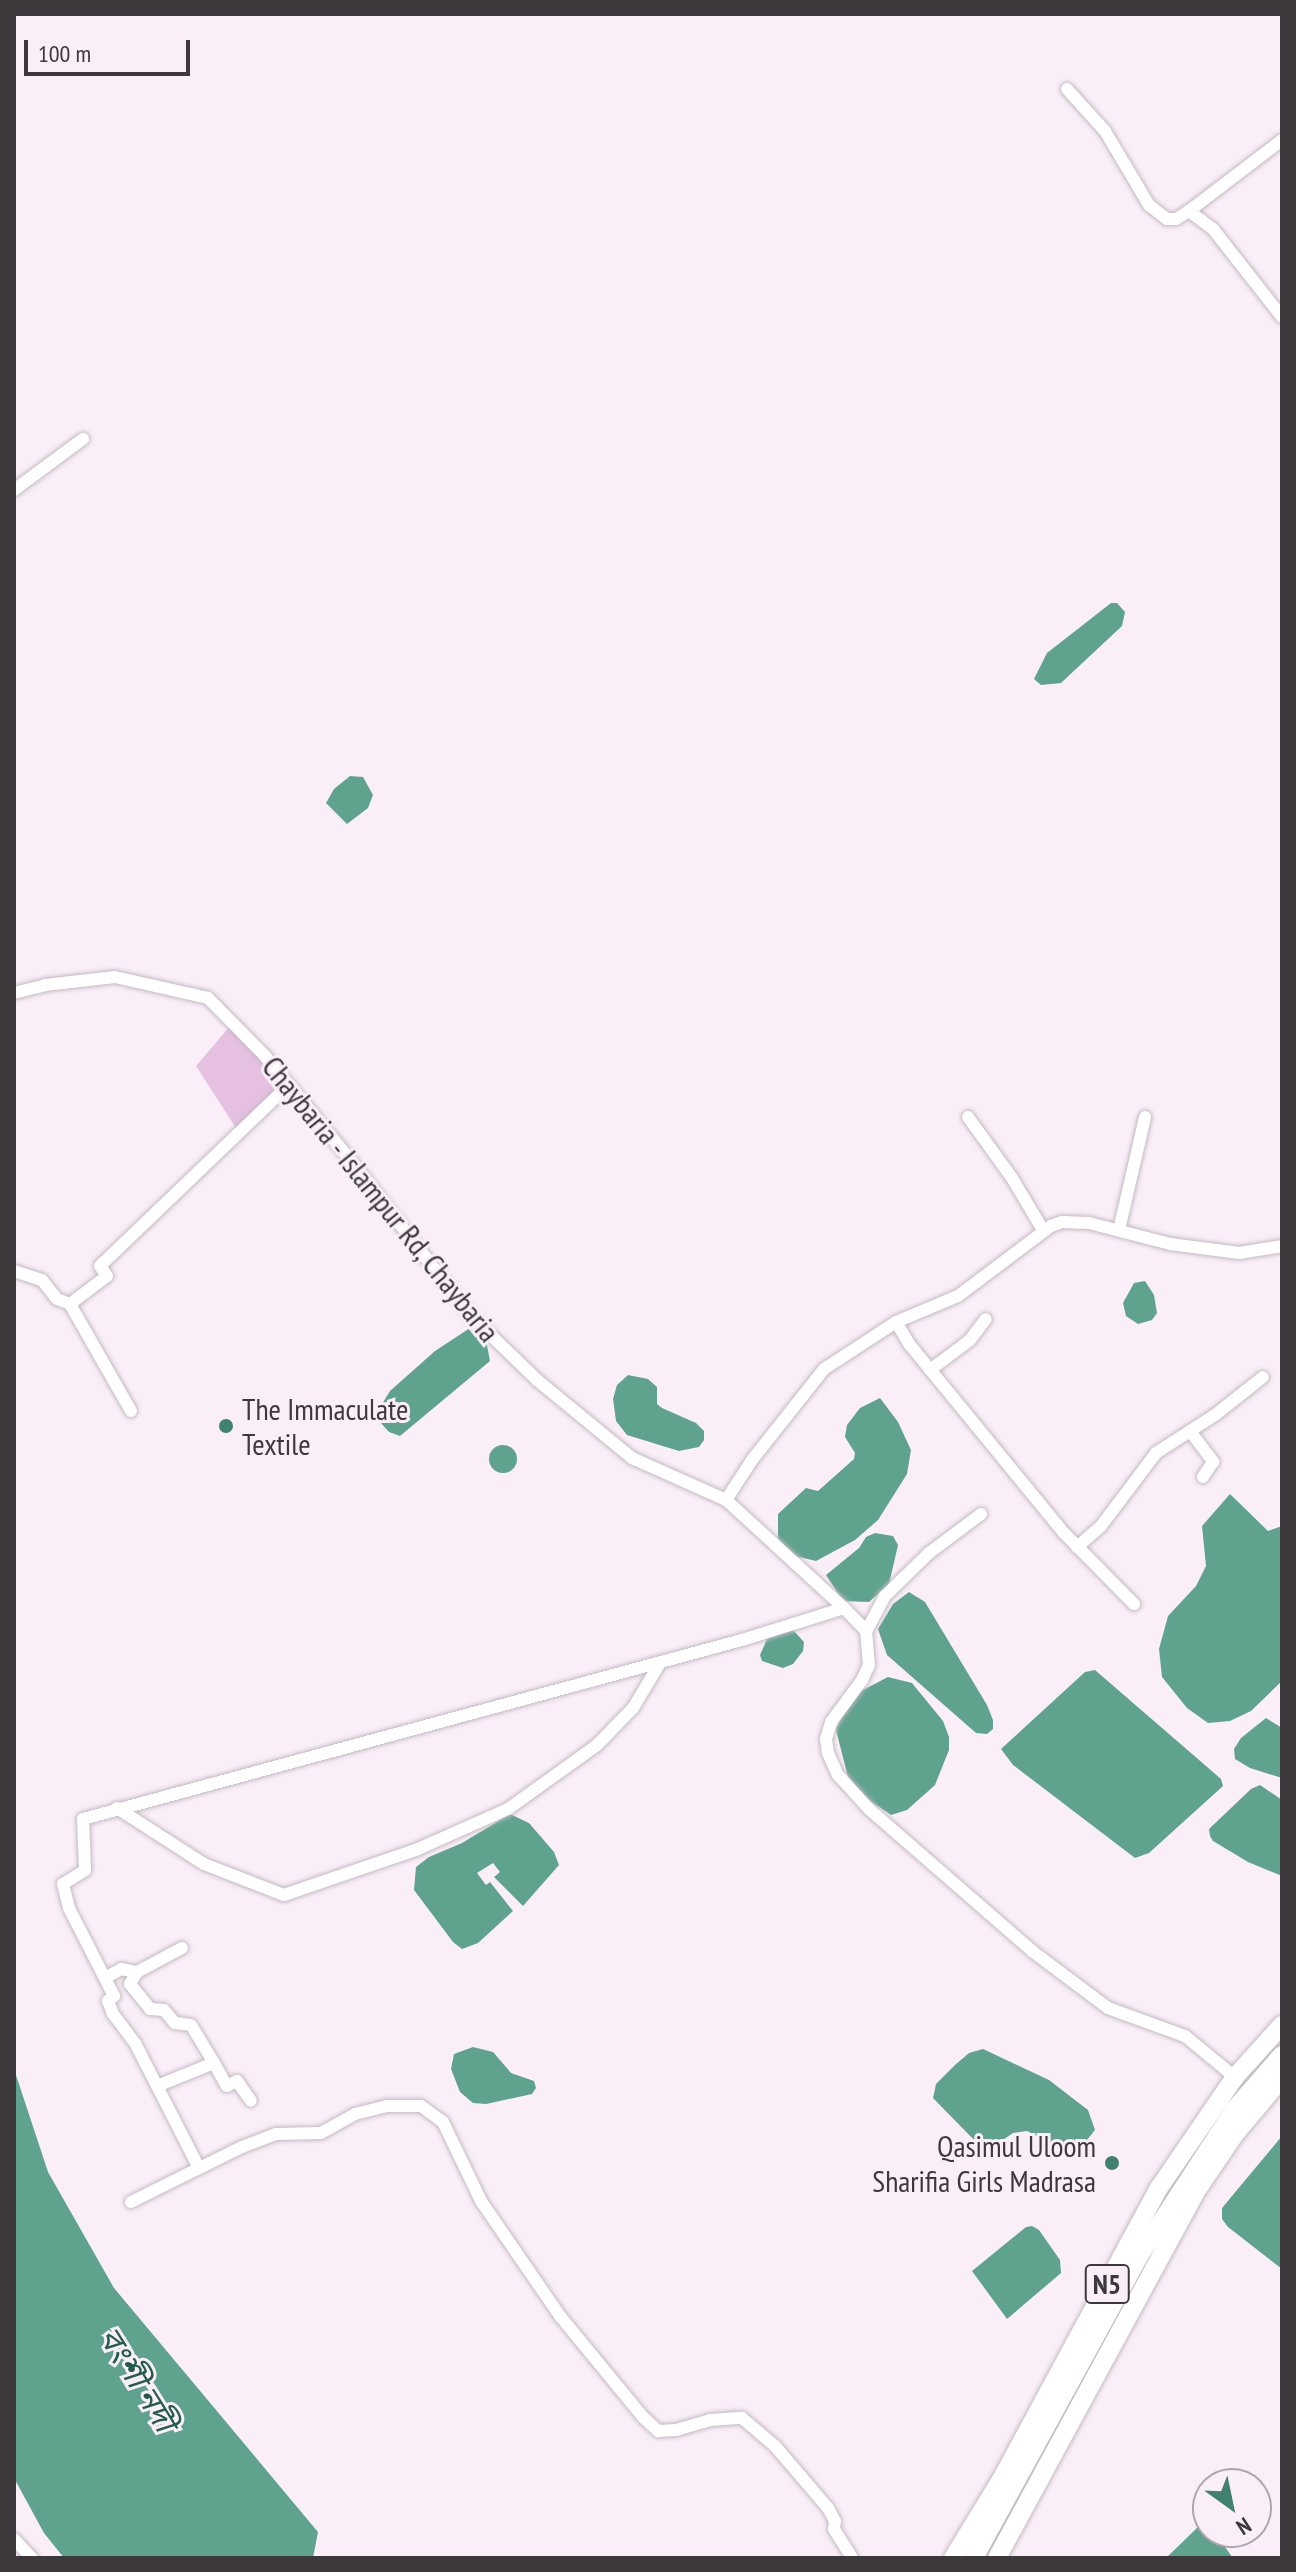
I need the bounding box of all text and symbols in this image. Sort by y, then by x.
scale bar [28,24,194,74]
text: 100 m [38,38,91,69]
street label: Chaybaria - Islampur Rd, Chaybaria [253,1047,509,1351]
place label: The Immaculate Textile [242,1391,408,1462]
marker: The Immaculate Textile [217,1417,235,1435]
place label: Qasimul Uloom Sharifia Girls Madrasa [872,2128,1096,2198]
marker: Qasimul Uloom Sharifia Girls Madrasa [1103,2154,1121,2172]
road number: N5 [1083,2260,1131,2308]
water label: বংশী নদী [91,2320,185,2438]
north arrow [1192,2468,1272,2548]
text: N [1231,2511,1257,2541]

